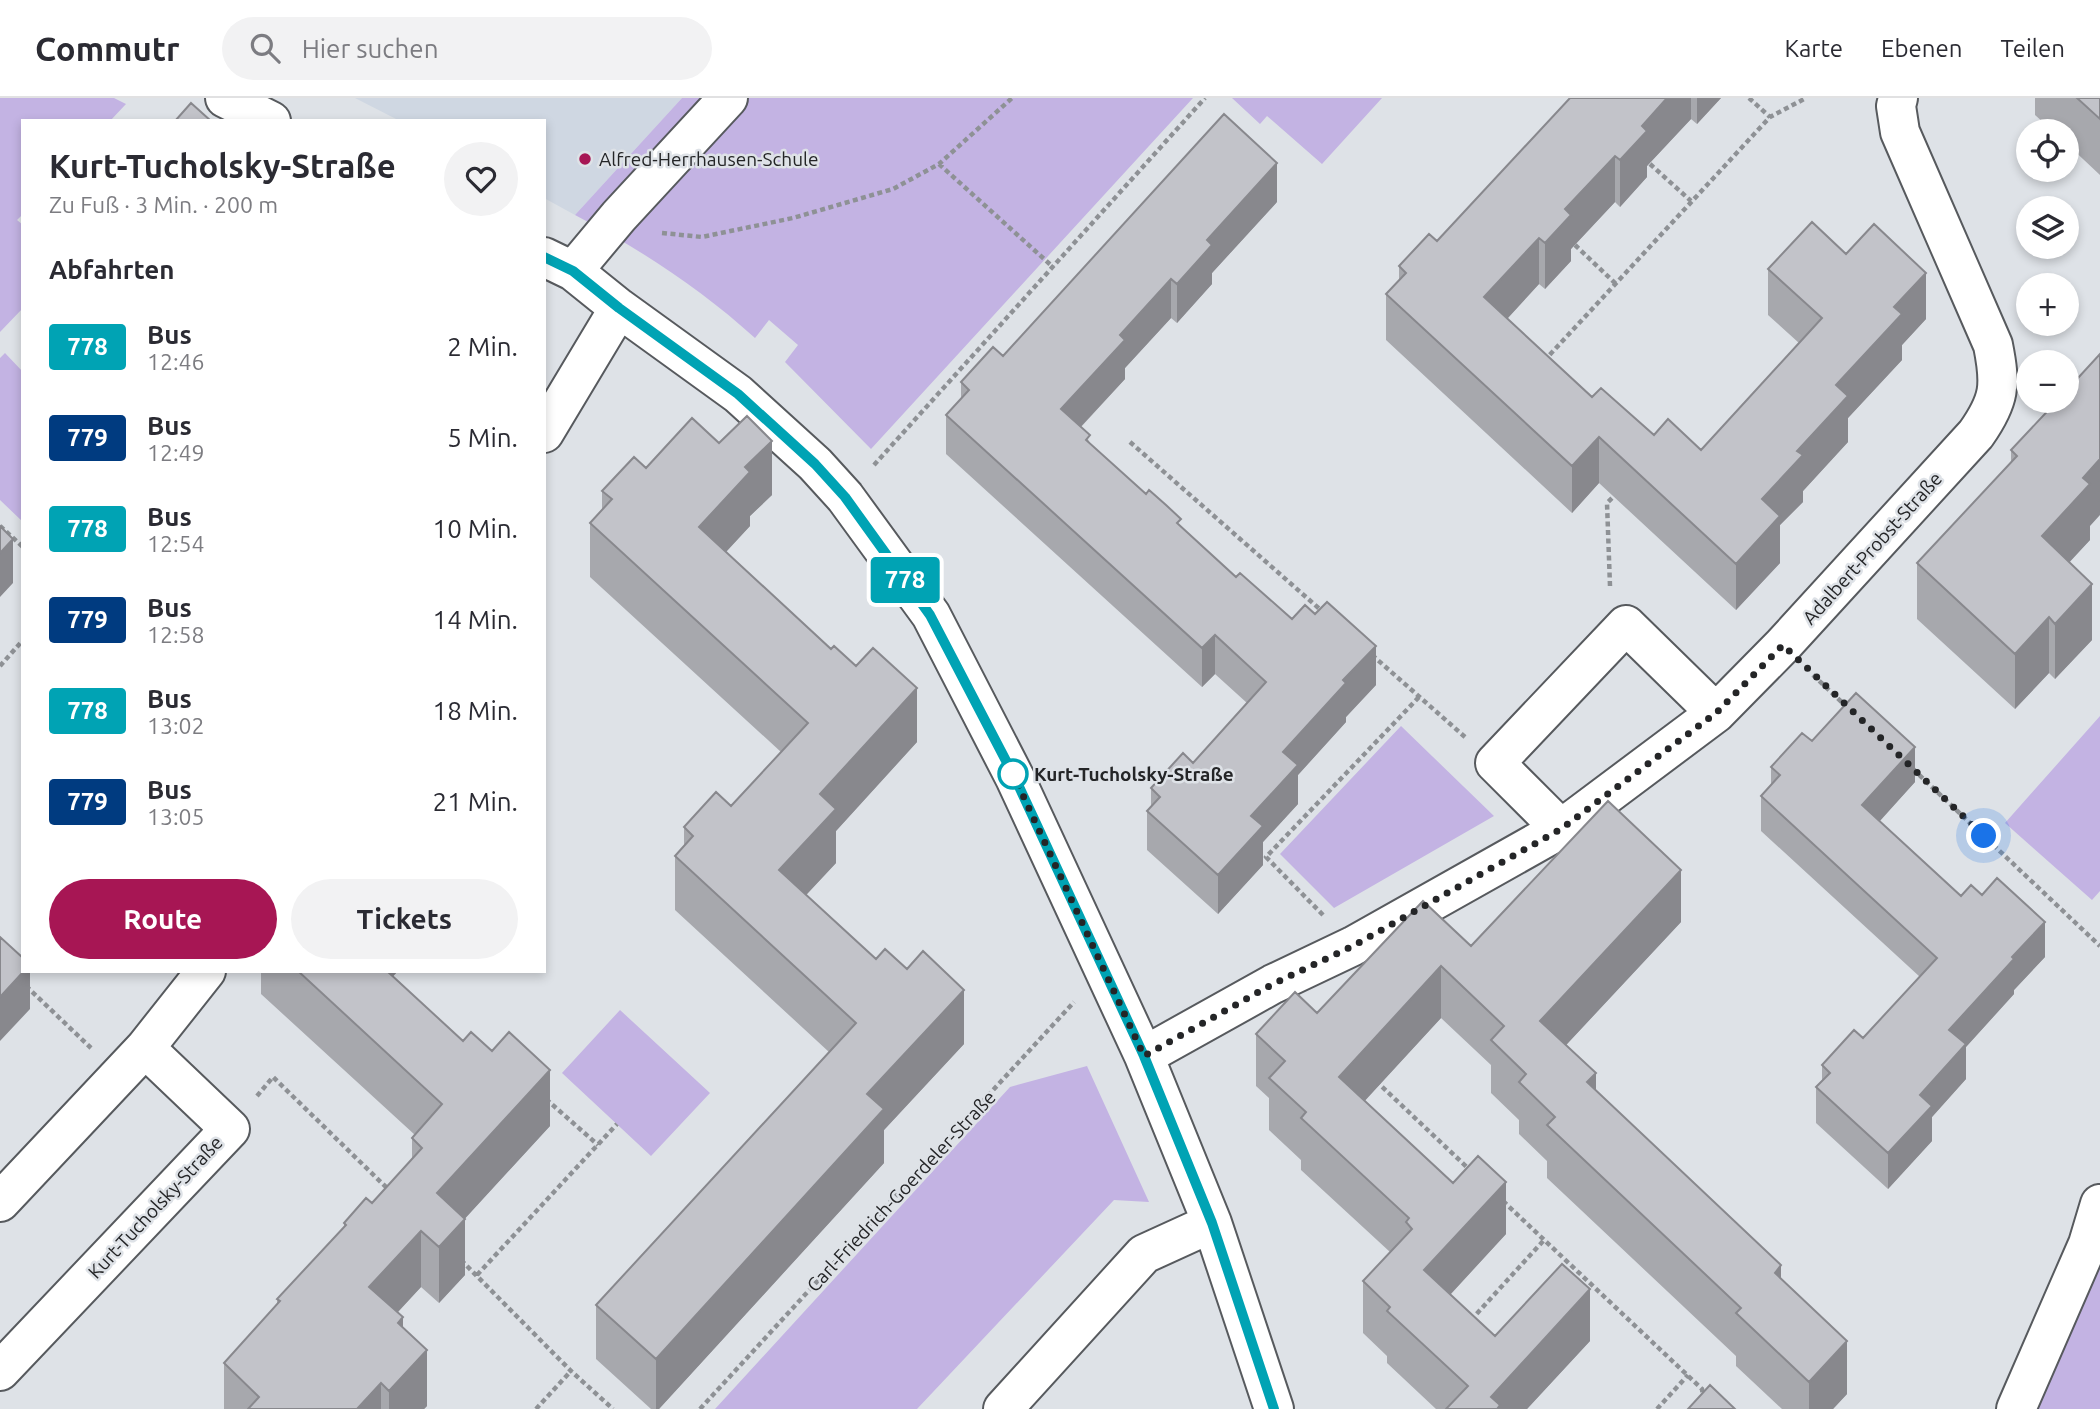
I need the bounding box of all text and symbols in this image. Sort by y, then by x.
search box [222,17,712,80]
icon: search [246,29,284,67]
text: Commutr [35,30,180,67]
text: Hier suchen [302,34,439,63]
text: Karte [1784,35,1843,62]
text: Ebenen [1881,35,1962,62]
text: Teilen [2000,35,2065,62]
map controls [2016,119,2079,413]
button: locate [2016,119,2079,182]
button: heart [444,142,518,216]
text: Kurt-Tucholsky-Straße [49,147,396,184]
place label: Alfred-Herrhausen-Schule [599,148,818,170]
marker: Alfred-Herrhausen-Schule [577,151,593,167]
text: Zu Fuß · 3 Min. · 200 m [49,192,278,217]
button: layers [2016,196,2079,259]
text: Abfahrten [49,255,174,284]
button: + [2016,273,2079,336]
text: Bus [147,320,192,349]
text: 2 Min. [447,332,518,361]
text: 778 [67,333,108,360]
text: 12:46 [147,349,205,374]
button: − [2016,350,2079,413]
text: Bus [147,411,192,440]
text: 5 Min. [447,423,518,452]
text: 779 [67,424,108,451]
text: 12:49 [147,440,205,465]
street label: Adalbert-Probst-Straße [1798,467,1946,629]
text: Bus [147,502,192,531]
text: 10 Min. [433,514,518,543]
text: 778 [67,515,108,542]
text: 12:54 [147,531,205,556]
line badge: 778 [865,557,945,603]
text: 778 [885,566,925,593]
text: Bus [147,593,192,622]
text: 14 Min. [433,605,518,634]
text: 779 [67,606,108,633]
text: 12:58 [147,622,205,647]
text: Bus [147,684,192,713]
text: 18 Min. [433,696,518,725]
text: 778 [67,697,108,724]
text: 13:02 [147,713,205,738]
marker: Kurt-Tucholsky-Straße [998,759,1028,789]
place label: Kurt-Tucholsky-Straße [1034,763,1234,785]
text: Bus [147,775,192,804]
text: 21 Min. [433,787,518,816]
text: 779 [67,788,108,815]
text: 13:05 [147,804,205,829]
your location [1966,818,2001,853]
button: Route [49,879,277,959]
button: Tickets [291,879,518,959]
street label: Carl-Friedrich-Goerdeler-Straße [802,1086,1000,1296]
street label: Kurt-Tucholsky-Straße [83,1131,227,1283]

